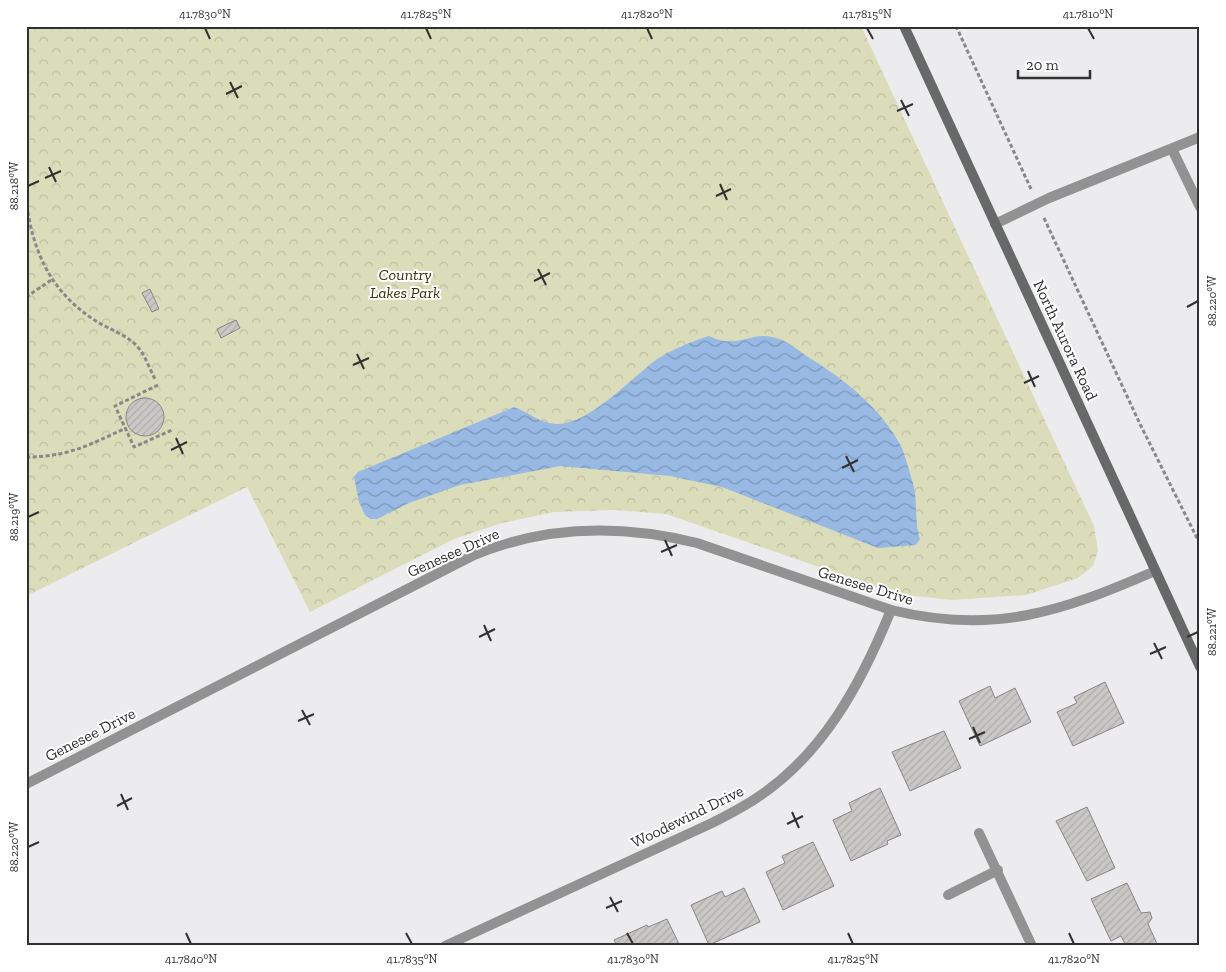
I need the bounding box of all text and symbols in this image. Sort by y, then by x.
text: 41.7830°N [179,7,231,21]
text: 41.7825°N [400,7,452,21]
text: 41.7820°N [621,7,673,21]
text: 41.7815°N [842,7,892,21]
text: 41.7810°N [1063,7,1113,21]
scale bar [1018,48,1091,80]
text: 20 m [1026,56,1059,74]
text: 88.218°W [7,161,21,210]
park label: Country Lakes Park [370,265,440,302]
text: 88.220°W [1205,275,1219,326]
street label: North Aurora Road [1029,277,1102,404]
text: 88.219°W [7,492,21,541]
street label: Genesee Drive [404,524,502,581]
street label: Genesee Drive [816,562,916,609]
text: 88.221°W [1205,607,1219,656]
street label: Genesee Drive [42,704,138,765]
street label: Woodewind Drive [628,781,747,852]
text: 88.220°W [7,821,21,872]
text: 41.7840°N [165,952,217,966]
text: 41.7835°N [387,952,438,966]
text: 41.7830°N [607,952,659,966]
text: 41.7825°N [827,952,879,966]
text: 41.7820°N [1048,952,1100,966]

